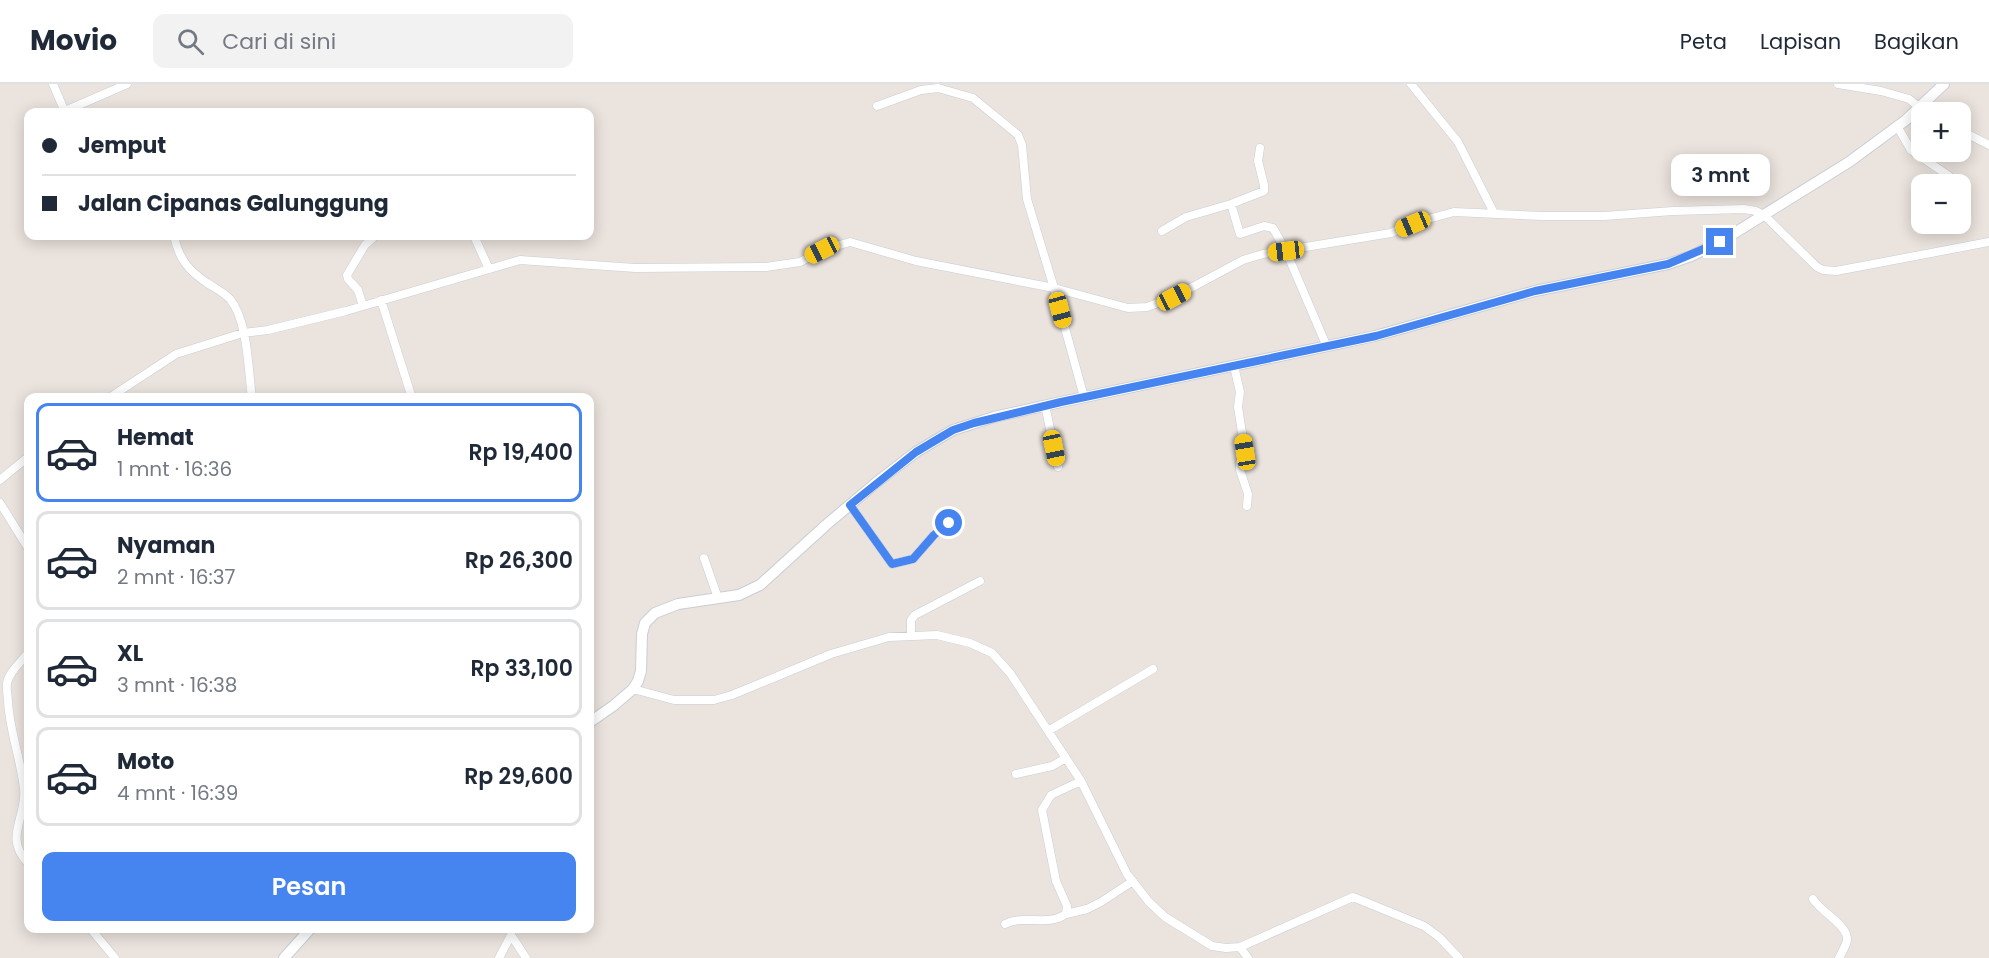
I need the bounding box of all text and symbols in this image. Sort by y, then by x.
search box [153,14,573,68]
text: Movio [30,21,117,60]
icon: search [174,25,207,58]
text: Cari di sini [222,26,336,57]
text: Peta [1680,27,1727,56]
text: Lapisan [1760,27,1841,56]
text: Bagikan [1874,27,1959,56]
map controls [1911,102,1971,234]
button: + [1911,102,1971,162]
text: Jemput [78,130,166,161]
callout: 3 mnt [1670,155,1770,197]
text: 3 mnt [1691,161,1750,189]
button: − [1911,174,1971,234]
text: Jalan Cipanas Galunggung [78,188,389,219]
car [1393,209,1433,239]
route end [1706,228,1733,255]
car [802,234,842,266]
car [1267,240,1305,262]
car [1154,281,1194,313]
car [1047,290,1073,330]
text: Hemat [117,422,194,453]
icon: car [45,426,99,480]
car [1041,429,1067,467]
car [1233,433,1257,471]
text: Rp 19,400 [468,437,573,468]
text: 1 mnt · 16:36 [117,455,232,483]
route start [935,509,962,536]
text: Nyaman [117,530,215,561]
icon: car [45,534,99,588]
text: Rp 26,300 [465,545,573,576]
text: 2 mnt · 16:37 [117,563,236,591]
text: XL [117,638,143,669]
icon: car [45,642,99,696]
text: Rp 33,100 [470,653,573,684]
text: 3 mnt · 16:38 [117,671,237,699]
text: Moto [117,746,174,777]
icon: car [45,750,99,804]
text: Rp 29,600 [464,761,573,792]
text: 4 mnt · 16:39 [117,779,238,807]
button: Pesan [42,852,576,921]

